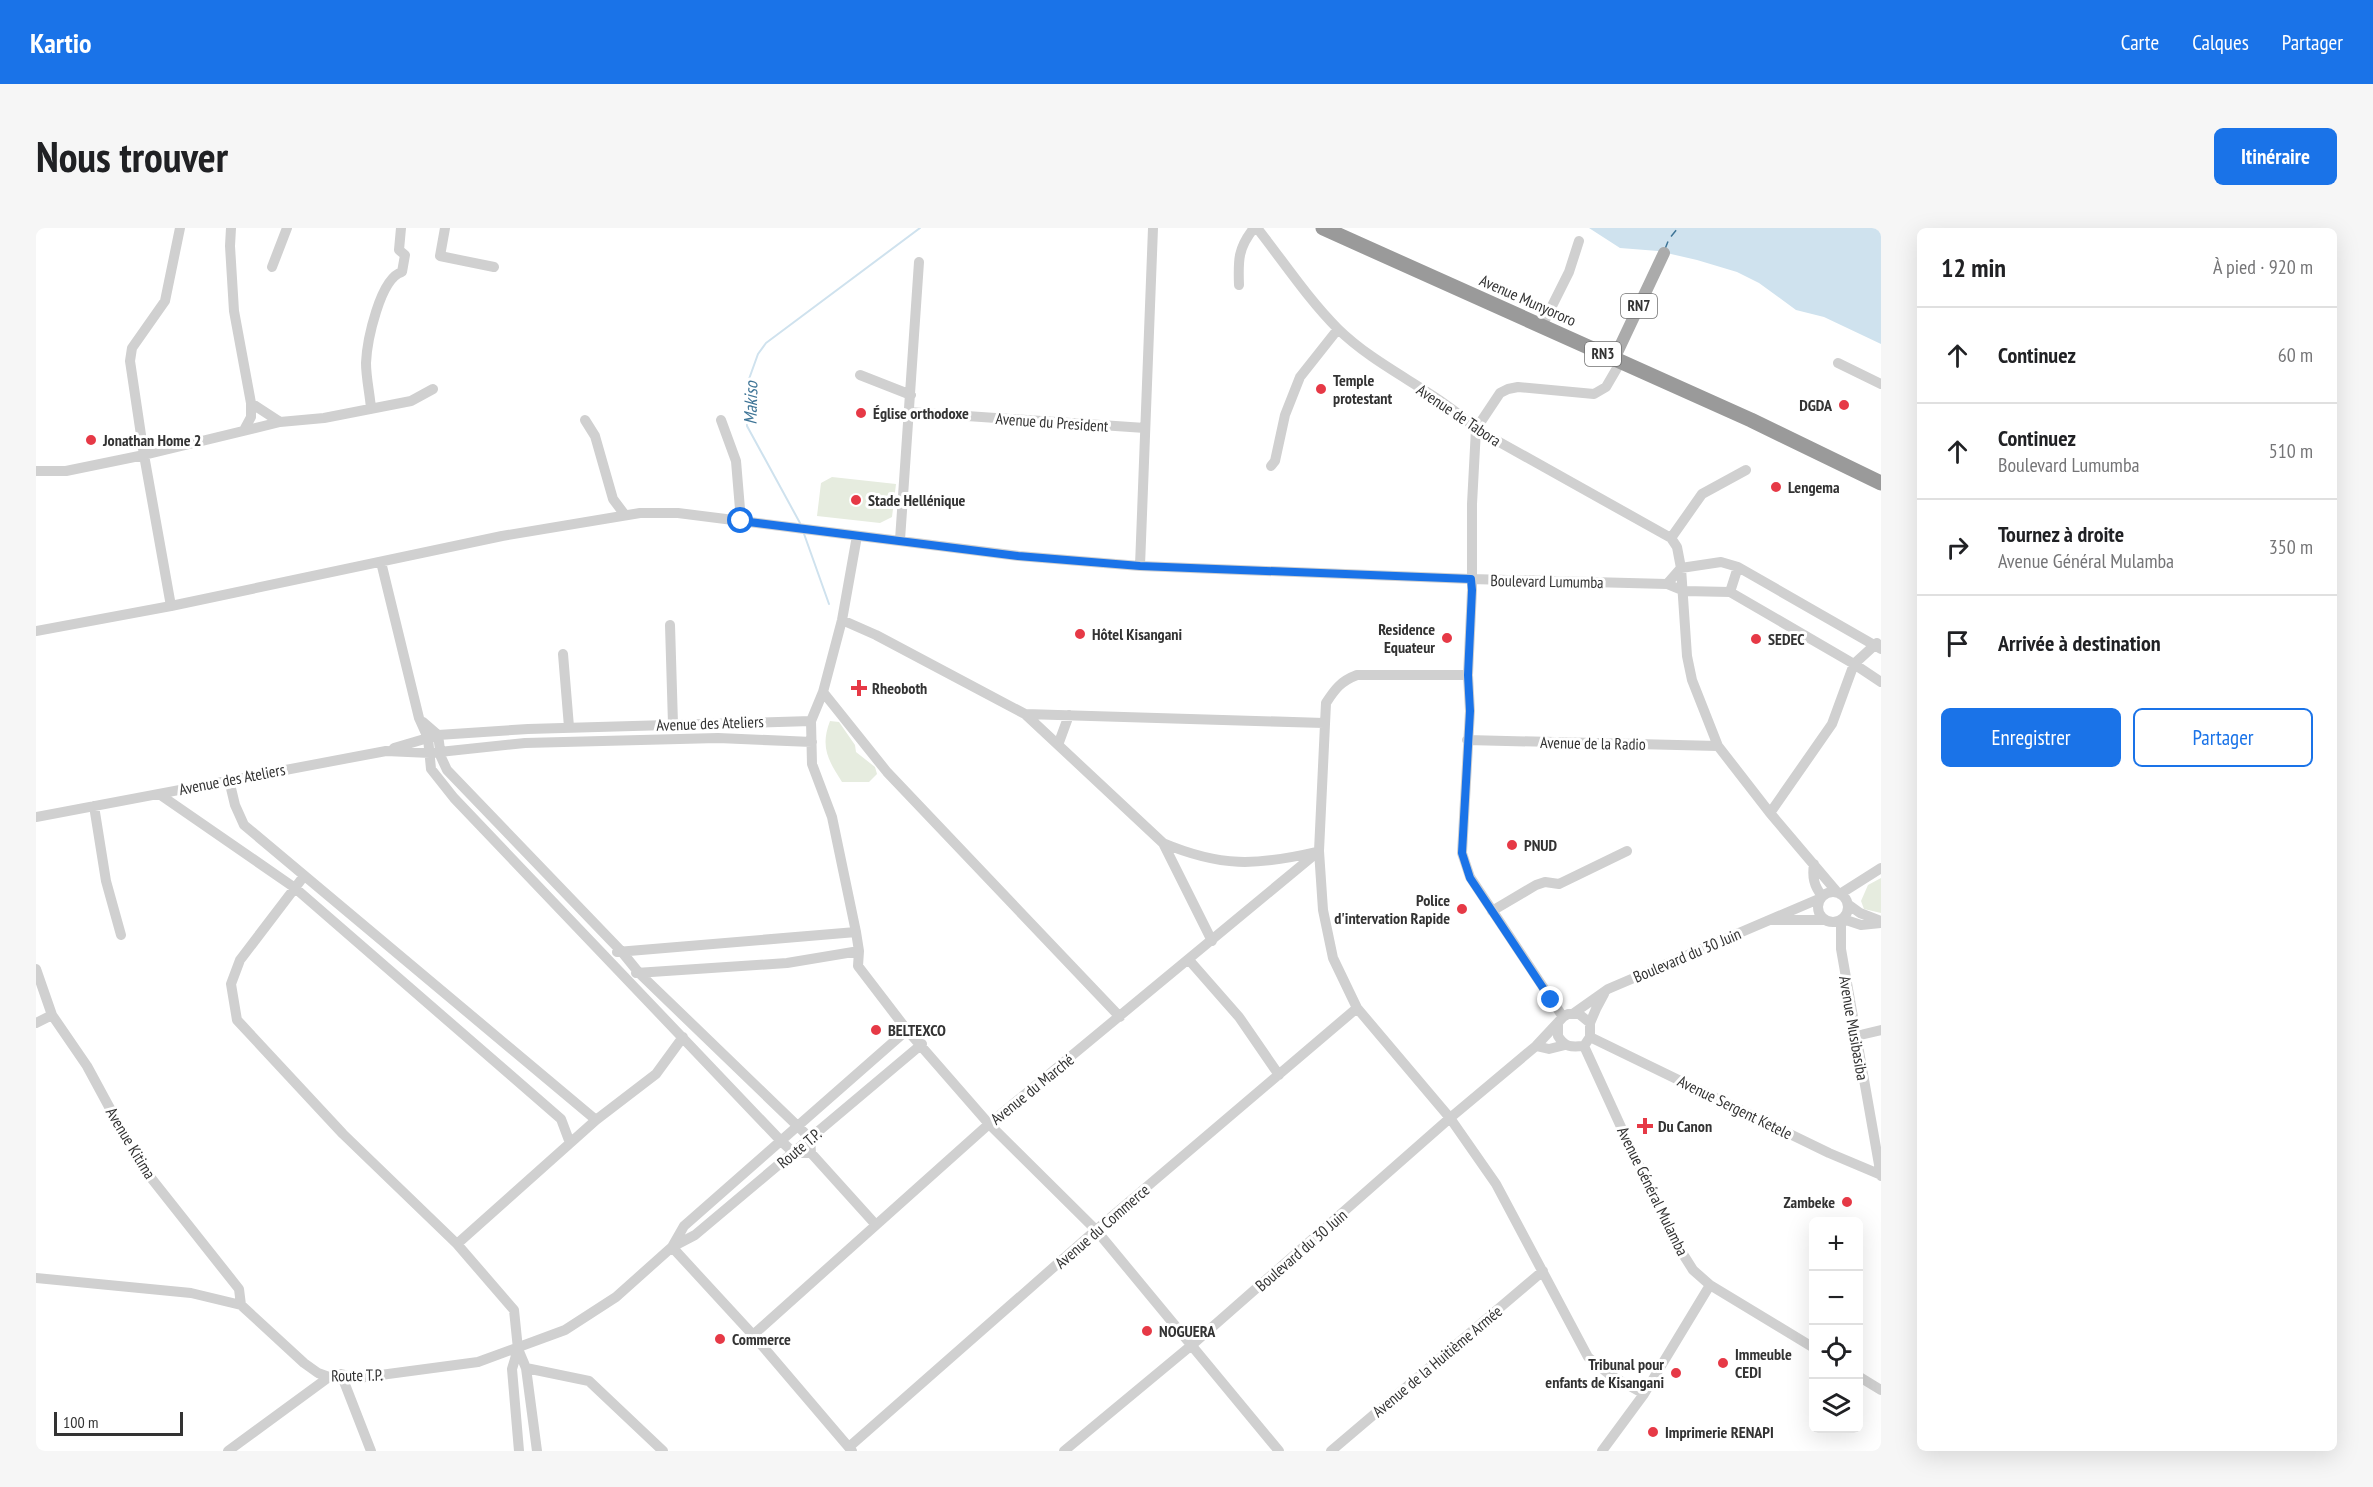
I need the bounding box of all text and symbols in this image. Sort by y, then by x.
text: Kartio [30,24,92,61]
text: Carte [2121,29,2159,56]
text: Calques [2192,29,2249,56]
text: Partager [2282,29,2343,56]
button: Itinéraire [2214,128,2337,185]
text: Nous trouver [36,129,228,184]
text: 12 min [1941,251,2006,284]
text: À pied · 920 m [2213,254,2313,280]
street label: Avenue Munyororo [1477,270,1579,330]
road number: RN7 [1621,294,1657,318]
icon: ahead [1941,339,1974,372]
text: Continuez [1998,341,2076,369]
road number: RN3 [1585,342,1621,366]
text: 60 m [2278,342,2313,368]
place label: Temple protestant [1333,370,1393,408]
water label: Makiso [739,380,762,425]
street label: Avenue de Tabora [1413,380,1505,450]
marker: Temple protestant [1314,382,1328,396]
place label: DGDA [1799,395,1833,415]
marker: DGDA [1837,398,1851,412]
place label: Église orthodoxe [873,403,969,423]
marker: Église orthodoxe [854,406,868,420]
street label: Avenue du President [995,408,1110,436]
text: Continuez [1998,424,2076,452]
place label: Jonathan Home 2 [102,430,201,450]
marker: Jonathan Home 2 [84,433,98,447]
icon: ahead [1941,435,1974,468]
text: 510 m [2269,438,2313,464]
text: Boulevard Lumumba [1998,452,2140,478]
place label: Lengema [1788,477,1840,497]
marker: Lengema [1769,480,1783,494]
place label: Stade Hellénique [868,490,966,510]
marker: Stade Hellénique [849,493,863,507]
route start [727,507,753,533]
text: Tournez à droite [1998,520,2124,548]
icon: right [1941,531,1974,564]
text: 350 m [2269,534,2313,560]
text: Avenue Général Mulamba [1998,548,2174,574]
street label: Boulevard Lumumba [1490,570,1604,592]
place label: Residence Equateur [1378,619,1435,657]
place label: Hôtel Kisangani [1092,624,1182,644]
marker: Hôtel Kisangani [1073,627,1087,641]
icon: arrive [1941,627,1974,660]
place label: SEDEC [1768,629,1805,649]
text: Arrivée à destination [1998,629,2161,657]
marker: Residence Equateur [1440,631,1454,645]
marker: SEDEC [1749,632,1763,646]
place label: Rheoboth [872,678,927,698]
marker: Rheoboth [850,679,868,697]
button: Enregistrer [1941,708,2121,767]
button: Partager [2133,708,2313,767]
street label: Avenue des Ateliers [656,711,764,735]
street label: Avenue de la Radio [1540,732,1646,754]
street label: Avenue des Ateliers [177,759,287,799]
place label: PNUD [1524,835,1558,855]
marker: PNUD [1505,838,1519,852]
place label: Police d'intervation Rapide [1334,890,1450,928]
marker: Police d'intervation Rapide [1455,902,1469,916]
street label: Boulevard du 30 Juin [1630,923,1744,987]
street label: Avenue Musibasiba [1835,974,1873,1082]
route end [1537,986,1563,1012]
place label: BELTEXCO [888,1020,946,1040]
marker: BELTEXCO [869,1023,883,1037]
street label: Avenue du Marché [986,1049,1078,1129]
street label: Avenue Sergent Ketele [1674,1071,1796,1143]
street label: Avenue Kitima [102,1104,160,1182]
place label: Du Canon [1658,1116,1712,1136]
marker: Du Canon [1636,1117,1654,1135]
street label: Avenue Général Mulamba [1613,1123,1693,1259]
street label: Route T.P. [773,1124,825,1172]
street label: Avenue du Commerce [1051,1179,1153,1273]
place label: Zambeke [1784,1192,1835,1212]
marker: Zambeke [1840,1195,1854,1209]
street label: Boulevard du 30 Juin [1251,1205,1351,1295]
map controls [1809,1217,1863,1433]
button: + [1809,1217,1863,1271]
button: − [1809,1271,1863,1325]
street label: Avenue de la Huitième Armée [1368,1301,1506,1421]
place label: NOGUERA [1159,1321,1216,1341]
marker: NOGUERA [1140,1324,1154,1338]
button: locate [1809,1325,1863,1379]
place label: Commerce [732,1329,791,1349]
marker: Commerce [713,1332,727,1346]
place label: Immeuble CEDI [1735,1344,1792,1382]
place label: Tribunal pour enfants de Kisangani [1545,1354,1664,1392]
marker: Immeuble CEDI [1716,1356,1730,1370]
street label: Route T.P. [331,1365,383,1385]
marker: Tribunal pour enfants de Kisangani [1669,1366,1683,1380]
button: layers [1809,1379,1863,1433]
scale bar [54,1409,183,1436]
text: 100 m [63,1412,98,1432]
place label: Imprimerie RENAPI [1665,1422,1774,1442]
marker: Imprimerie RENAPI [1646,1425,1660,1439]

